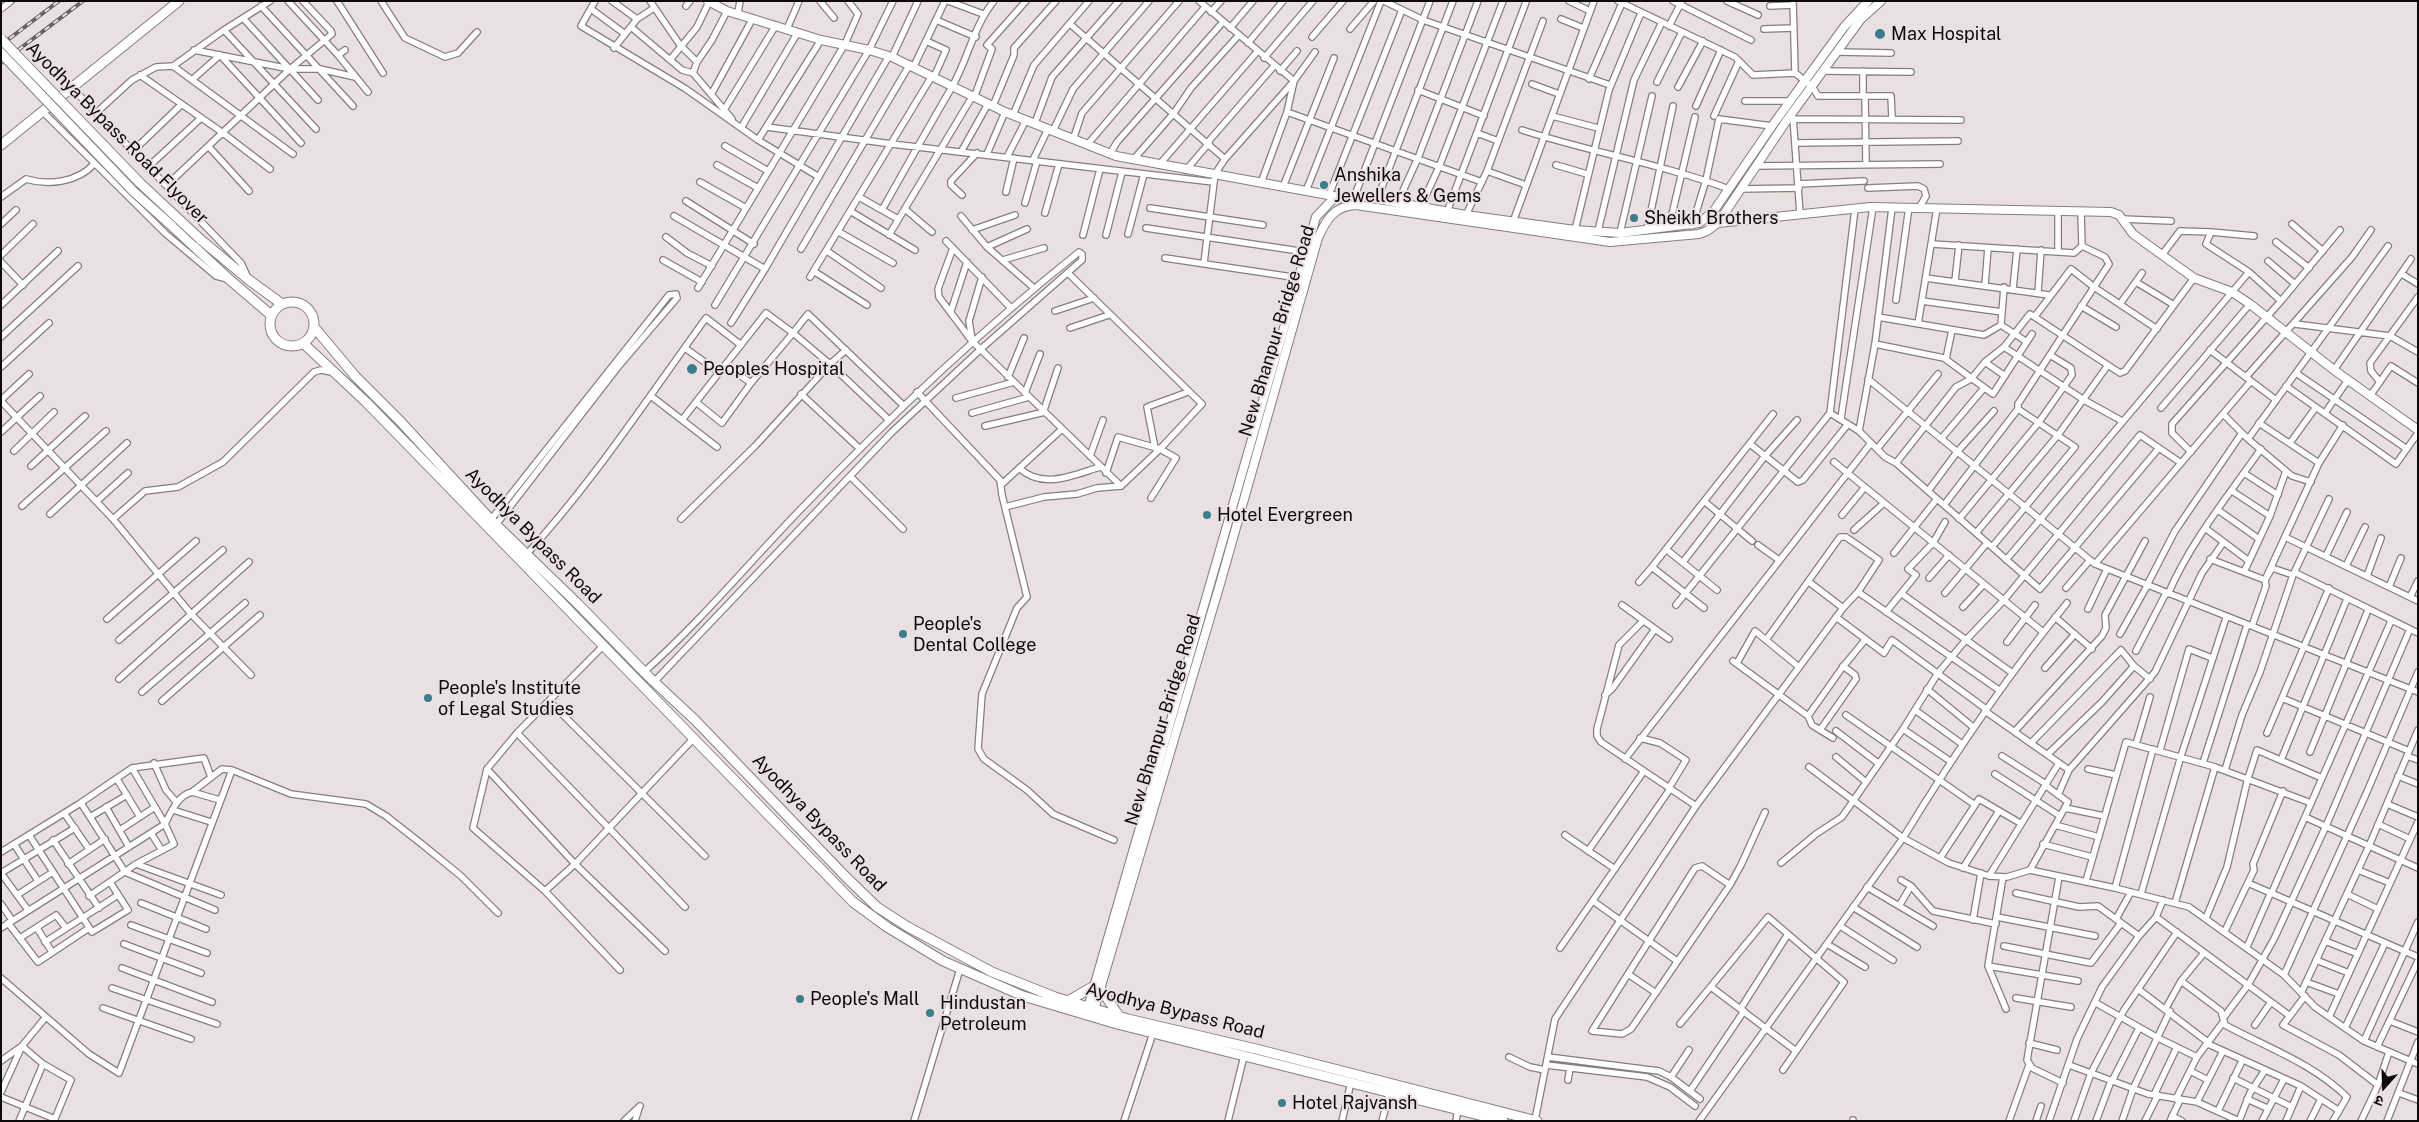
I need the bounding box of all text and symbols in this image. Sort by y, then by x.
place label: Max Hospital [1891,23,2002,45]
marker: Max Hospital [1873,27,1887,41]
street label: Ayodhya Bypass Road Flyover [21,37,213,229]
place label: Anshika Jewellers & Gems [1334,164,1481,206]
marker: Anshika Jewellers & Gems [1318,179,1330,191]
place label: Sheikh Brothers [1644,207,1778,229]
marker: Sheikh Brothers [1628,212,1640,224]
street label: New Bhanpur Bridge Road [1235,223,1319,439]
place label: Peoples Hospital [703,358,844,380]
marker: Peoples Hospital [685,362,699,376]
street label: Ayodhya Bypass Road [461,464,605,608]
place label: Hotel Evergreen [1217,504,1353,526]
marker: Hotel Evergreen [1201,509,1213,521]
street label: New Bhanpur Bridge Road [1121,612,1205,828]
place label: People's Dental College [913,613,1036,656]
marker: People's Dental College [897,628,909,640]
place label: People's Institute of Legal Studies [438,677,581,720]
marker: People's Institute of Legal Studies [422,692,434,704]
street label: Ayodhya Bypass Road [748,750,890,896]
street label: Ayodhya Bypass Road [1083,978,1267,1044]
place label: People's Mall [810,988,919,1010]
place label: Hindustan Petroleum [940,992,1026,1034]
marker: People's Mall [794,993,806,1005]
marker: Hindustan Petroleum [924,1007,936,1019]
north arrow [2359,1062,2409,1112]
place label: Hotel Rajvansh [1292,1092,1417,1114]
text: उ [2372,1092,2385,1110]
marker: Hotel Rajvansh [1276,1097,1288,1109]

